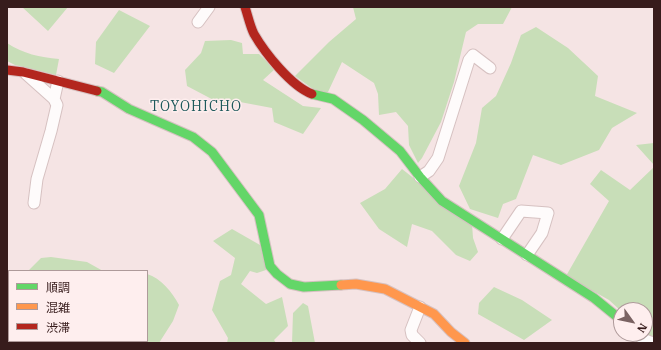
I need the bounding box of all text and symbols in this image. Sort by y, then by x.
district label: TOYOHICHO [150,99,242,115]
legend [8,270,148,342]
text: 順調 [46,280,70,295]
text: 混雑 [46,300,70,315]
north arrow [613,302,653,342]
text: 渋滞 [46,320,70,335]
text: N [634,321,650,335]

